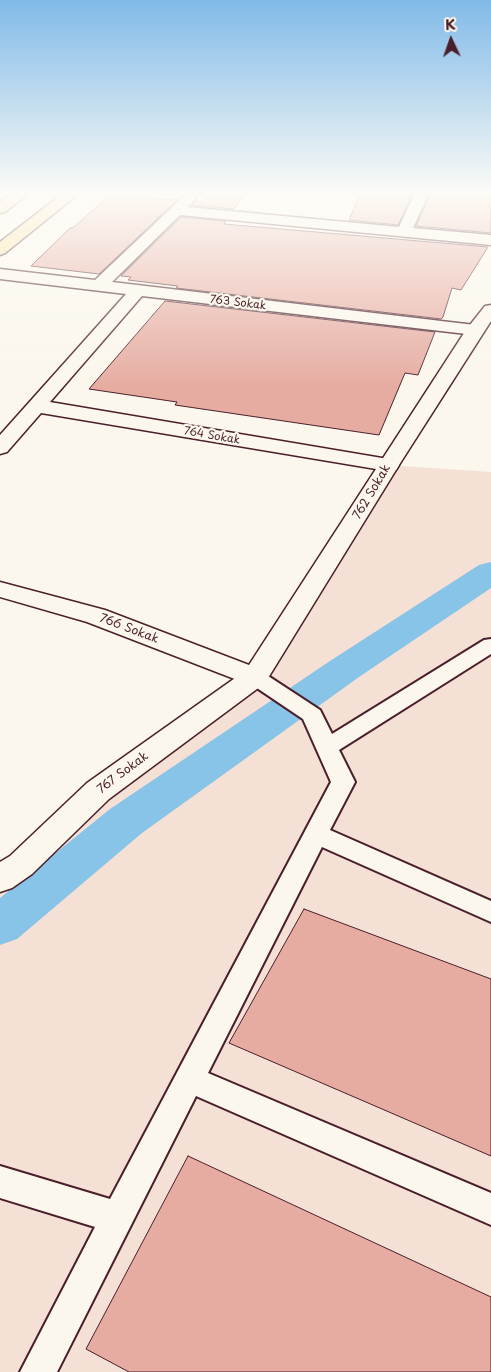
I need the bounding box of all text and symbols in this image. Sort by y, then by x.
text: K [445,14,456,35]
north arrow [426,15,476,65]
street label: 763 Sokak [209,293,267,313]
street label: 764 Sokak [183,425,241,447]
street label: 762 Sokak [350,462,394,522]
street label: 766 Sokak [97,611,161,647]
street label: 767 Sokak [95,749,151,797]

